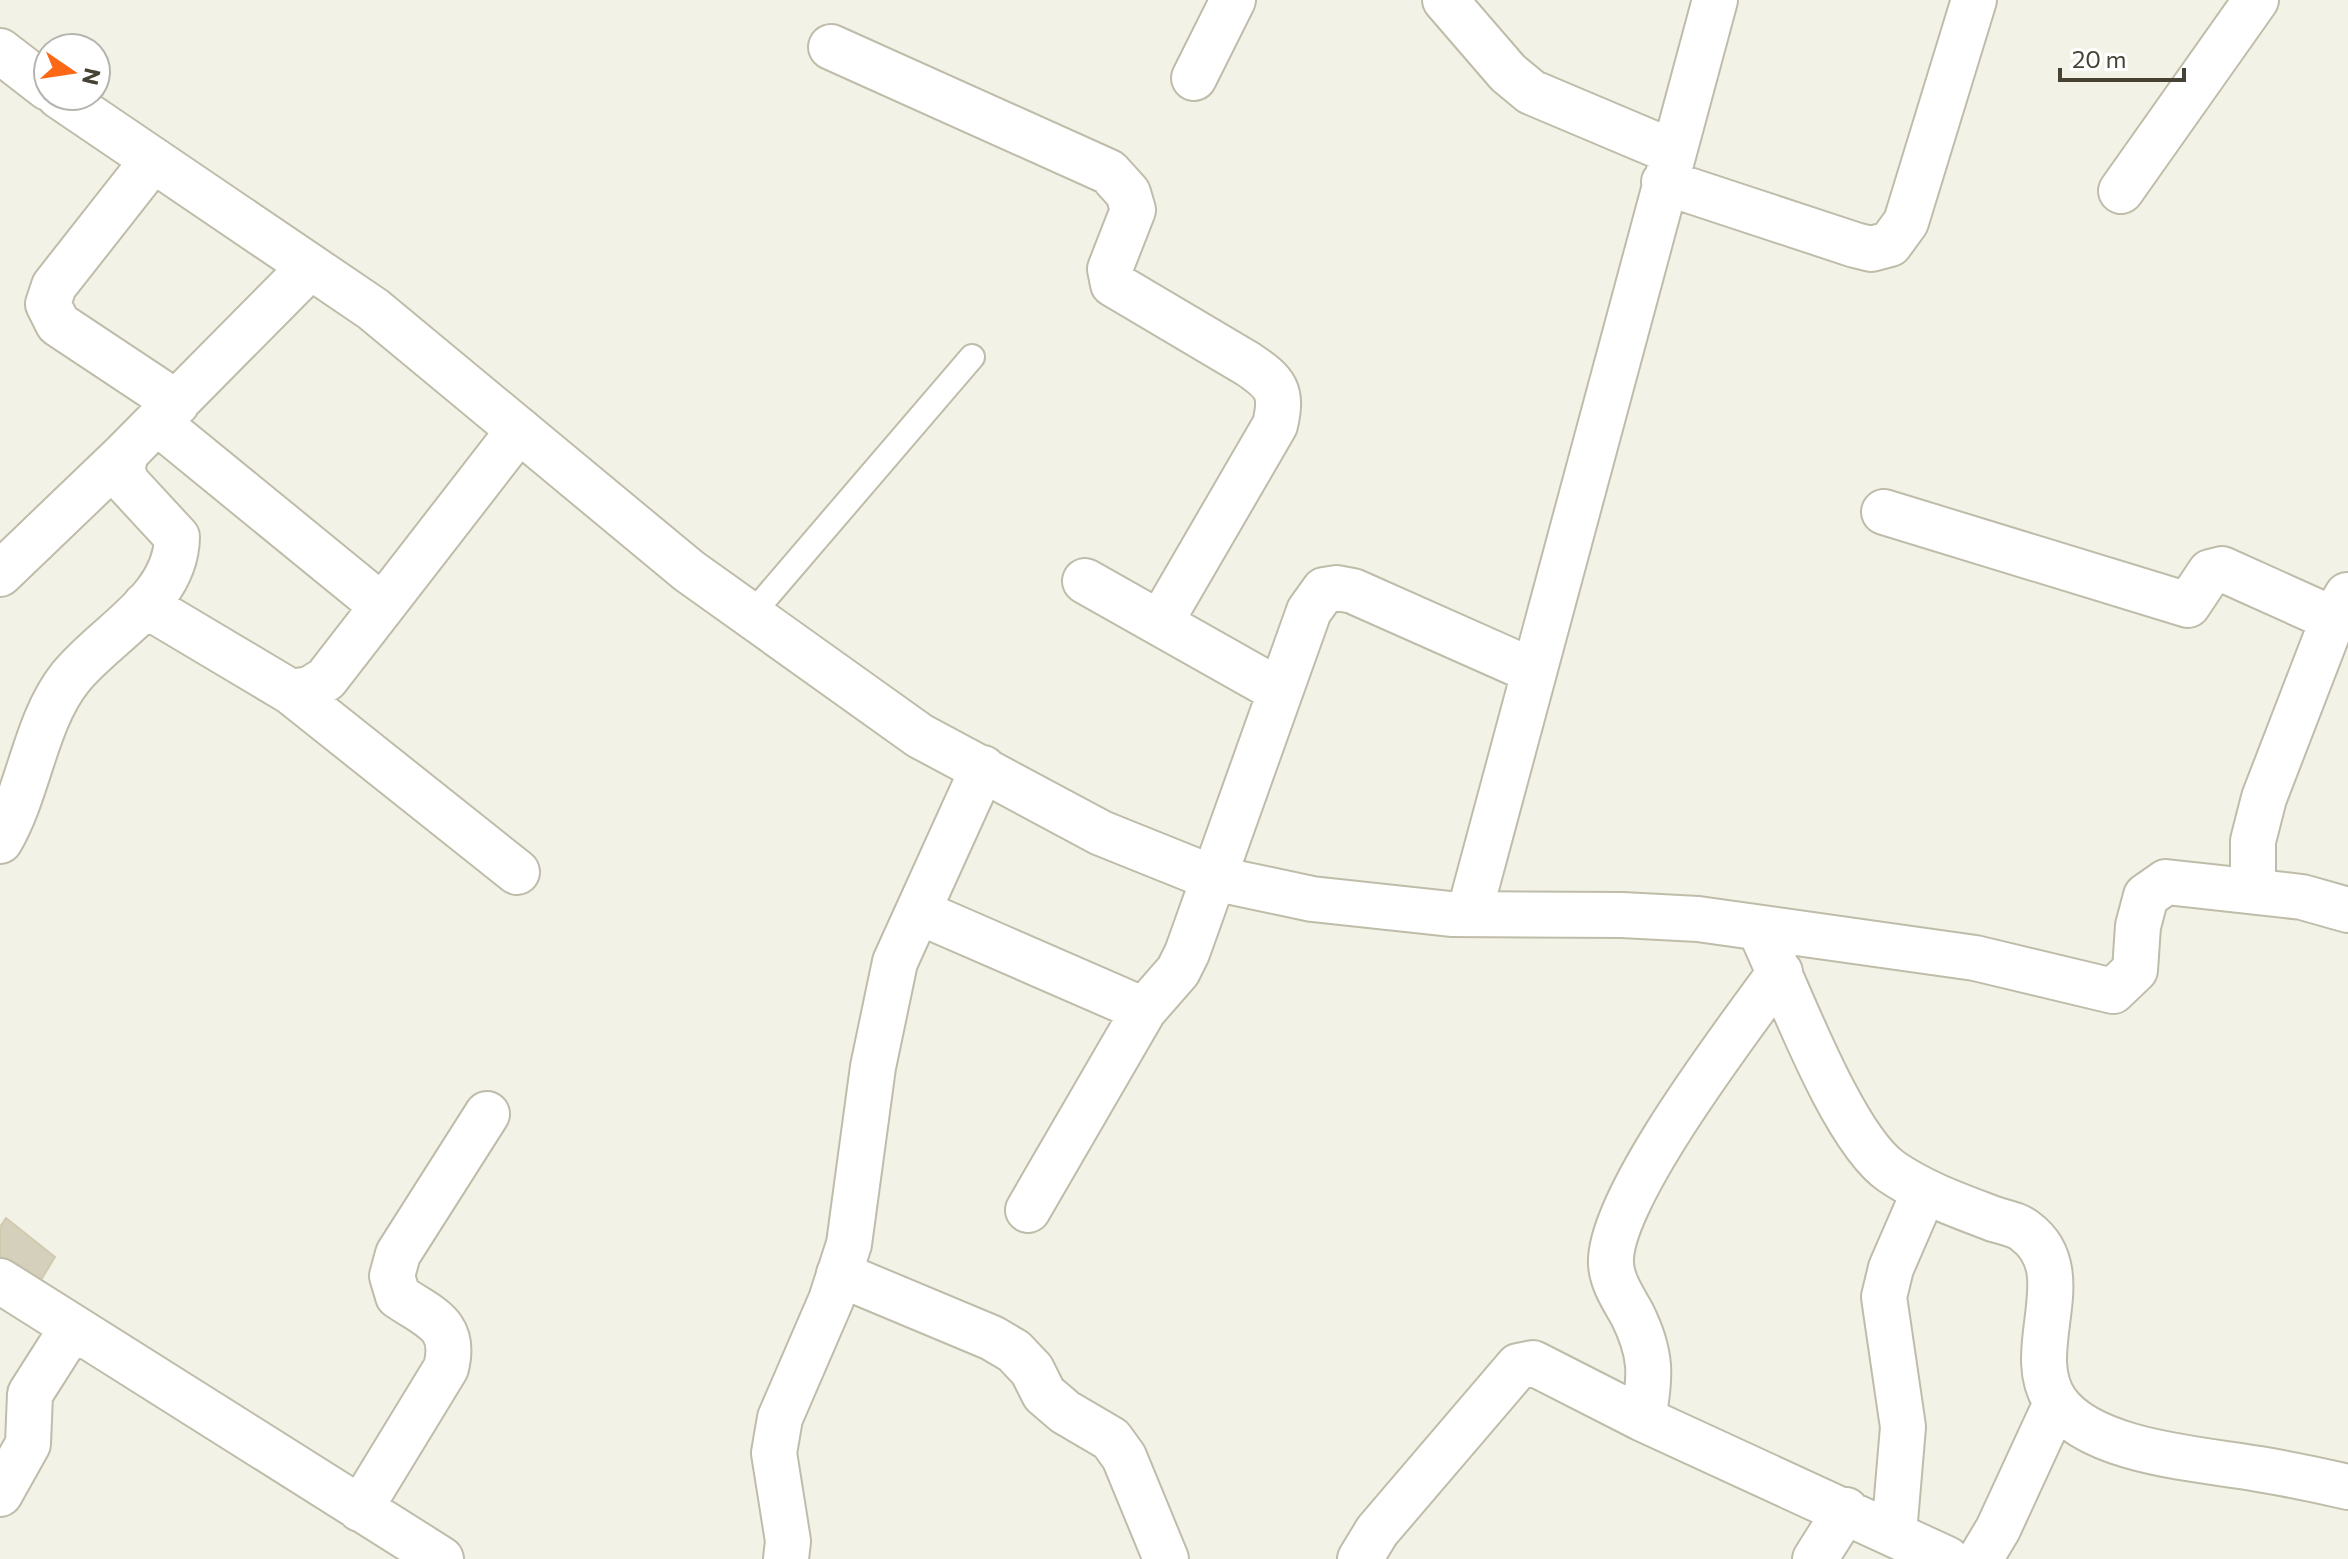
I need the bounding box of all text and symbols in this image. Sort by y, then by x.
north arrow [32,32,112,112]
scale bar [2060,32,2184,82]
text: 20 m [2072,44,2126,73]
text: N [77,66,107,88]

